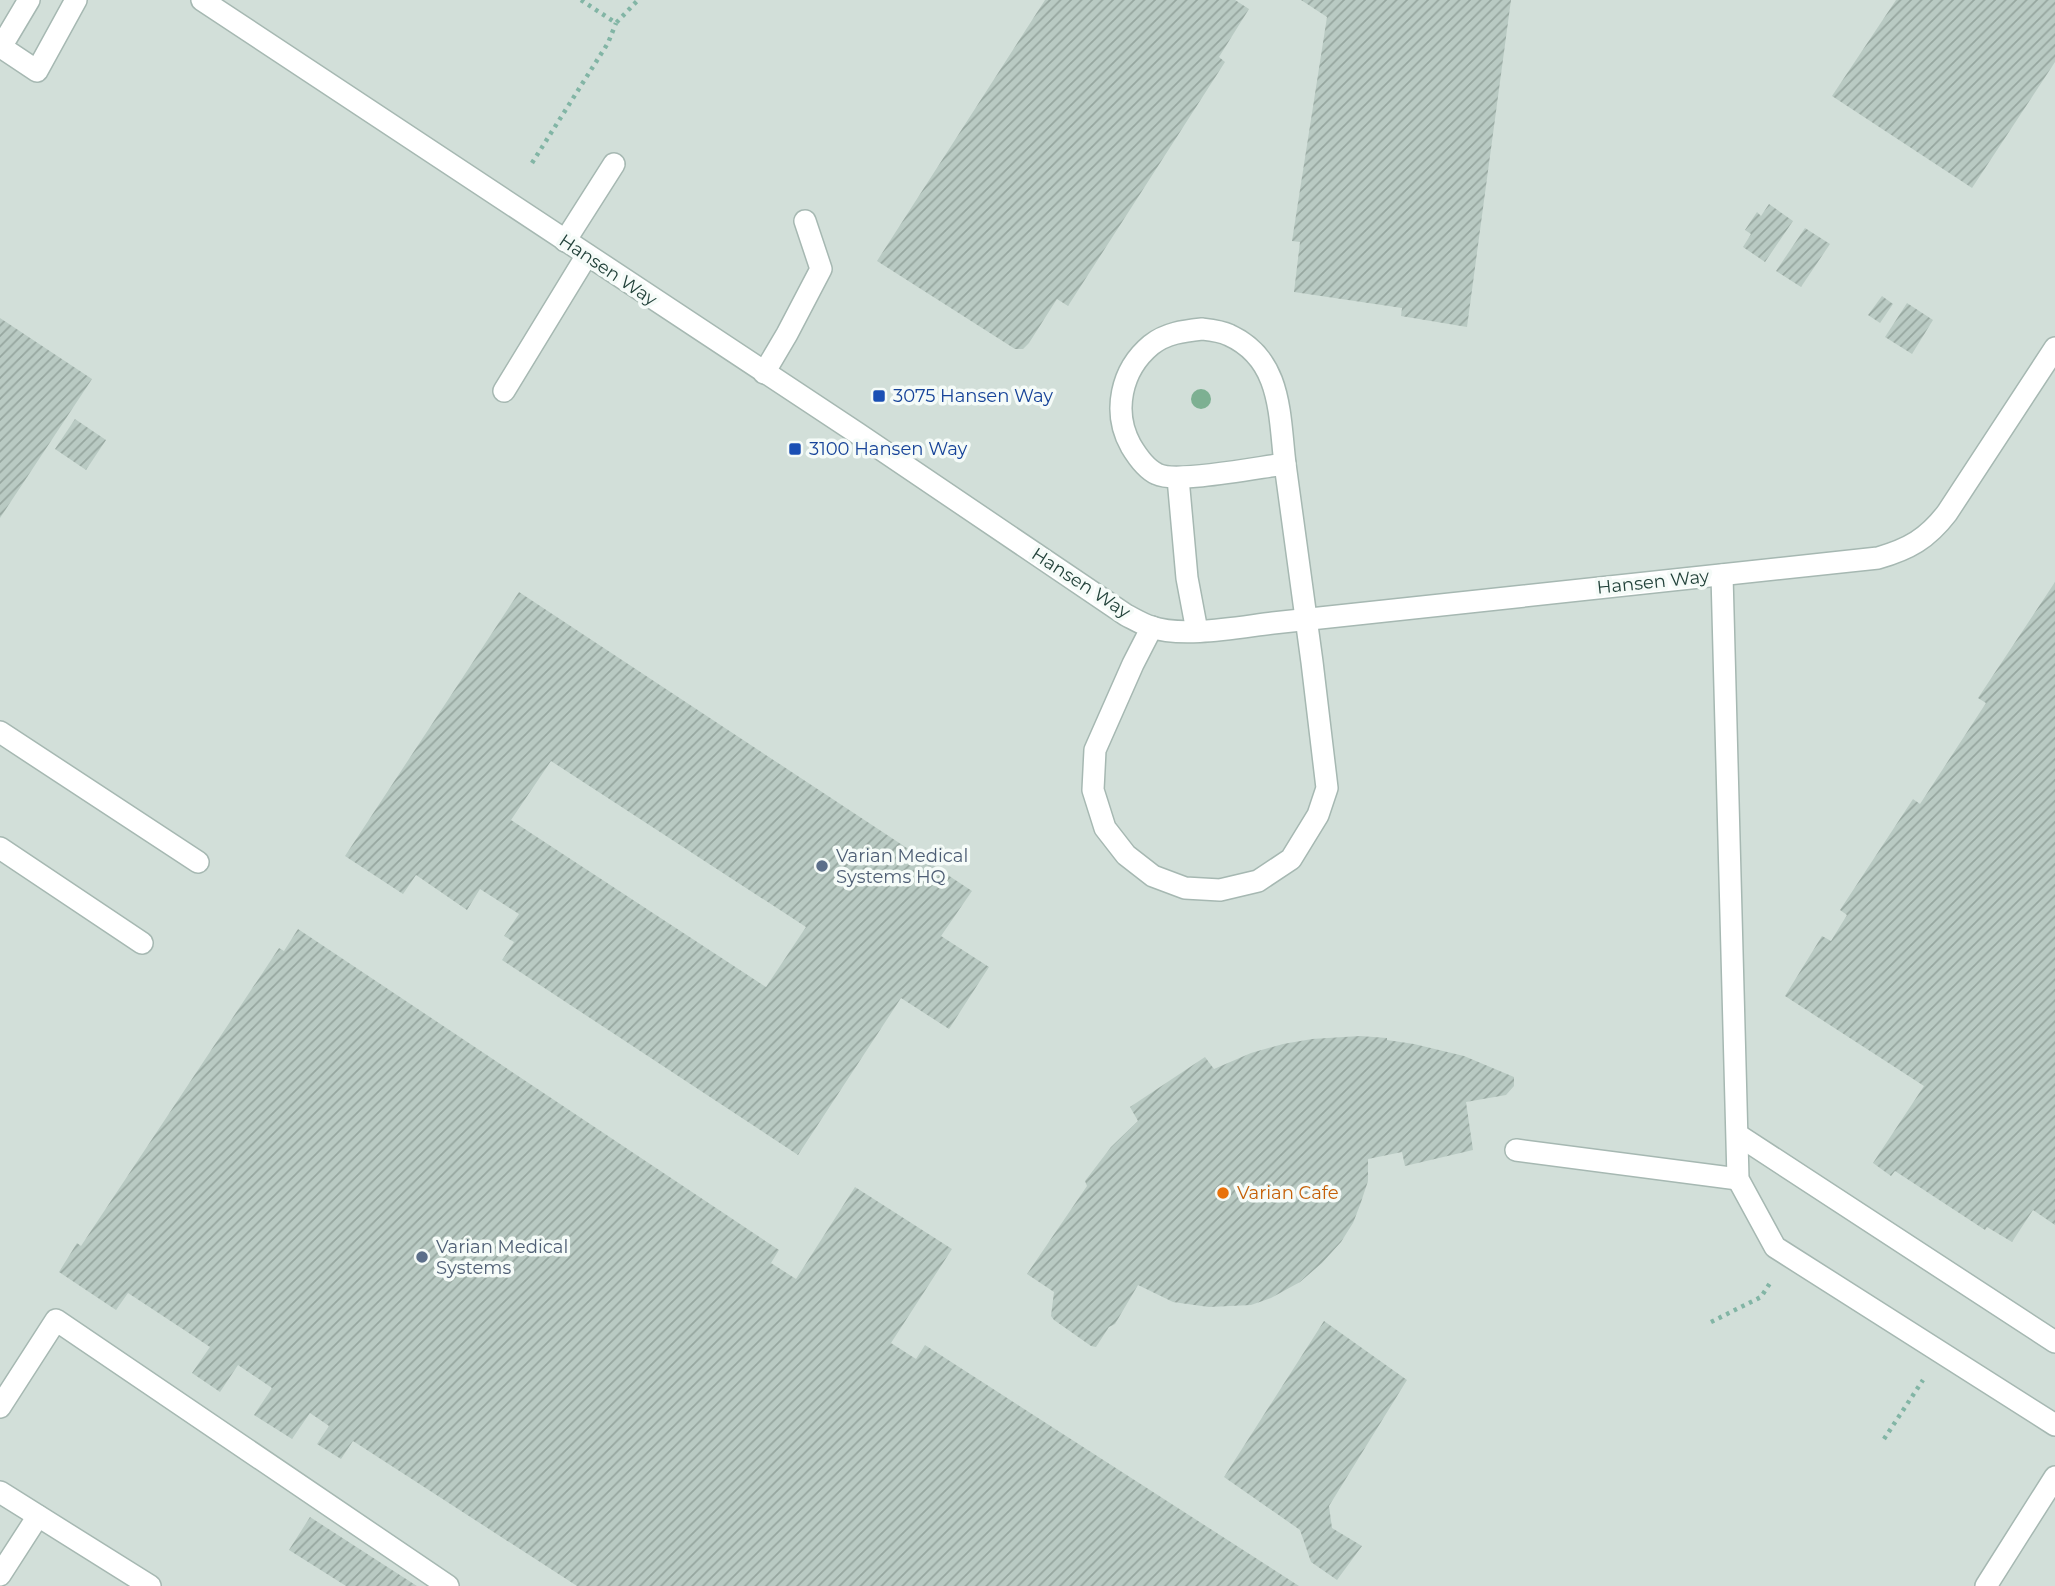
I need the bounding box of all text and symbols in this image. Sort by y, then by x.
street label: Hansen Way [555,229,661,311]
place label: 3075 Hansen Way [893,385,1053,407]
marker: 3075 Hansen Way [871,388,887,404]
place label: 3100 Hansen Way [809,438,967,460]
marker: 3100 Hansen Way [787,441,803,457]
street label: Hansen Way [1028,543,1135,623]
street label: Hansen Way [1596,565,1711,599]
place label: Varian Medical Systems HQ [836,845,968,888]
marker: Varian Medical Systems HQ [814,858,830,874]
place label: Varian Cafe [1237,1182,1339,1204]
marker: Varian Cafe [1215,1185,1231,1201]
place label: Varian Medical Systems [436,1236,568,1279]
marker: Varian Medical Systems [414,1249,430,1265]

